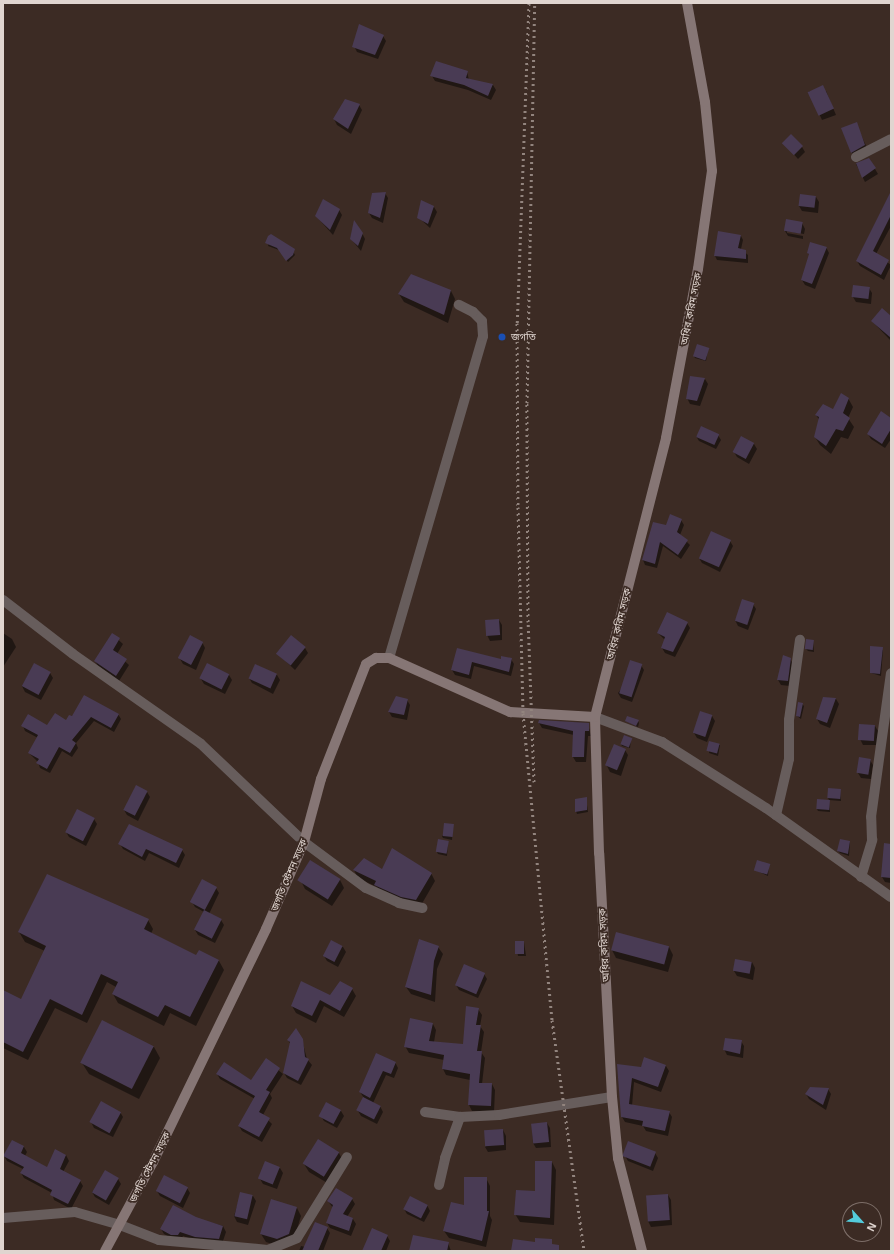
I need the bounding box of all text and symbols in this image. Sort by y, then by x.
street label: অধির করিম সড়ক [678,272,704,346]
marker: জগতি [496,331,508,343]
place label: জগতি [511,331,536,343]
street label: অধির করিম সড়ক [604,587,634,661]
street label: জগতি স্টেশন সড়ক [268,837,310,913]
street label: অধির করিম সড়ক [596,908,612,982]
street label: জগতি স্টেশন সড়ক [127,1130,173,1204]
north arrow [842,1202,882,1242]
text: N [865,1221,879,1233]

